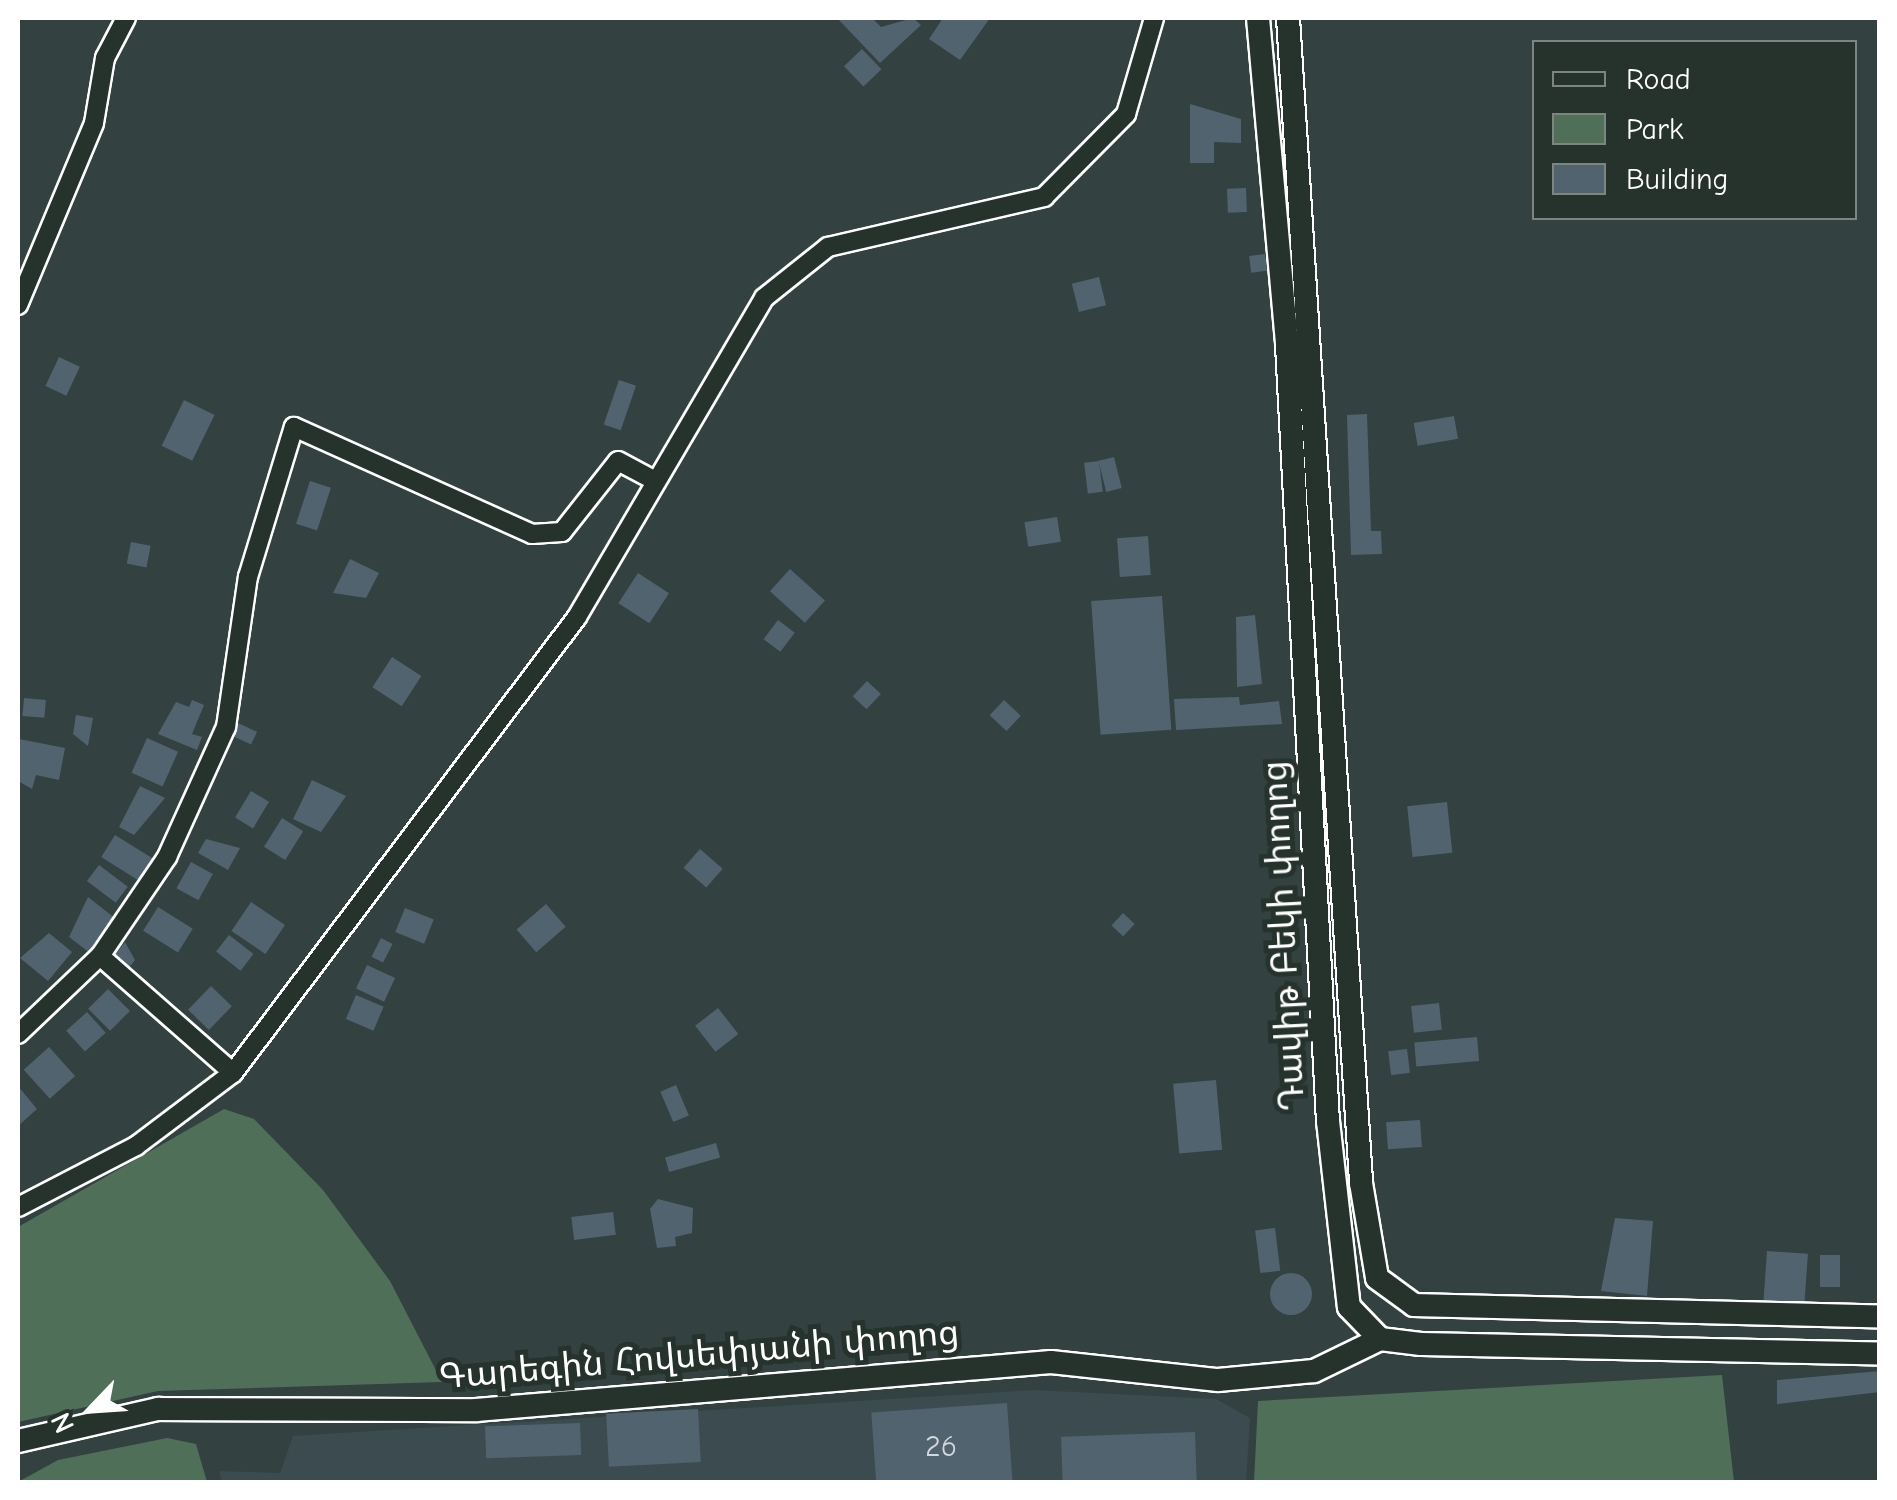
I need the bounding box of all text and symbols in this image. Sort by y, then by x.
legend [1532,40,1857,220]
text: Road [1626,62,1691,97]
text: Park [1626,112,1683,147]
text: Building [1626,162,1729,197]
street label: Դավիթ Բեկի փողոց [1254,760,1314,1112]
street label: Գարեգին Հովսեփյանի փողոց [437,1311,961,1399]
north arrow [40,1360,140,1460]
text: N [44,1408,81,1438]
house number: 26 [925,1429,957,1465]

